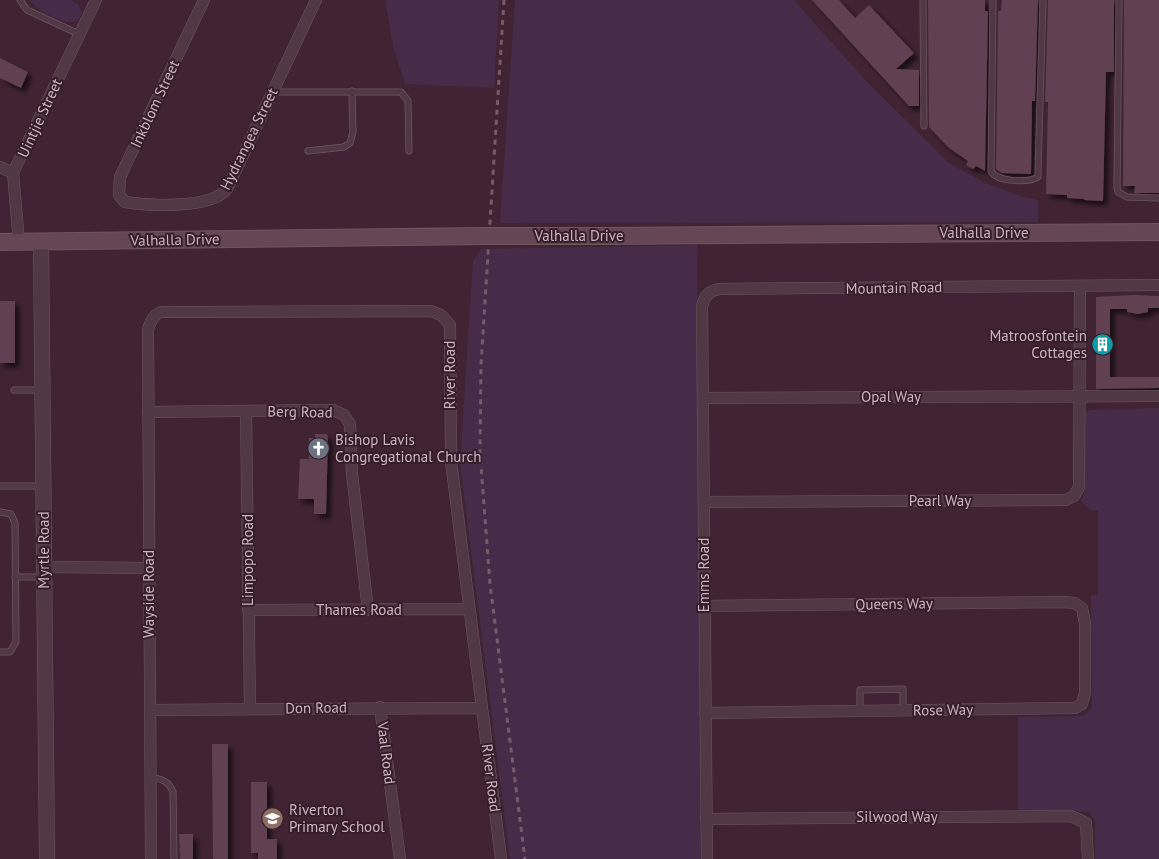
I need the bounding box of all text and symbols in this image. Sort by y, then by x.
street label: Inkblom Street [126,57,183,151]
street label: Uintjie Street [13,75,66,160]
street label: Hydrangea Street [216,85,281,193]
street label: Valhalla Drive [938,223,1029,242]
street label: Valhalla Drive [533,226,624,245]
street label: Valhalla Drive [129,229,220,250]
street label: Mountain Road [845,277,943,298]
place label: Matroosfontein Cottages [989,326,1087,362]
building icon: Matroosfontein Cottages [1091,333,1115,357]
street label: River Road [440,341,459,409]
street label: Opal Way [861,387,921,406]
street label: Berg Road [267,401,333,422]
place label: Bishop Lavis Congregational Church [335,430,482,466]
church icon: Bishop Lavis Congregational Church [307,437,331,461]
street label: Pearl Way [909,491,971,510]
street label: Myrtle Road [34,511,53,589]
street label: Limpopo Road [238,514,257,606]
street label: Emms Road [694,538,713,612]
street label: Wayside Road [139,550,158,638]
street label: Queens Way [855,593,933,614]
street label: Thames Road [316,600,402,619]
street label: Don Road [285,697,347,718]
street label: Rose Way [913,699,973,720]
street label: Vaal Road [373,720,400,785]
street label: River Road [478,743,505,813]
place label: Riverton Primary School [289,800,385,836]
school or university icon: Riverton Primary School [261,807,285,831]
street label: Silwood Way [856,807,938,826]

